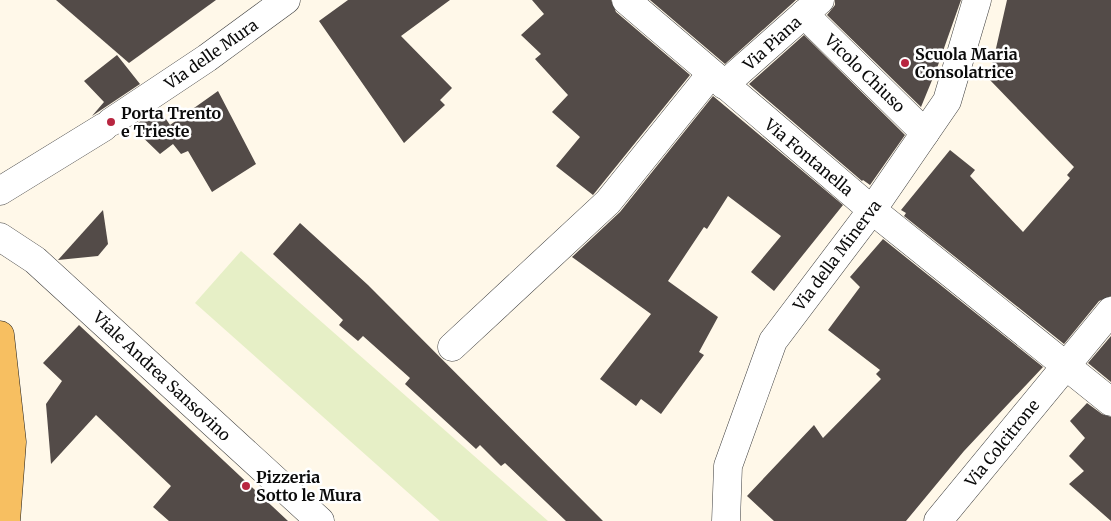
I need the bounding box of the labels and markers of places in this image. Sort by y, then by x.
place label: Scuola Maria Consolatrice [915,44,1018,82]
marker: Scuola Maria Consolatrice [899,57,911,69]
place label: Porta Trento e Trieste [121,103,222,141]
marker: Porta Trento e Trieste [105,116,117,128]
place label: Pizzeria Sotto le Mura [256,467,361,505]
marker: Pizzeria Sotto le Mura [240,480,252,492]

